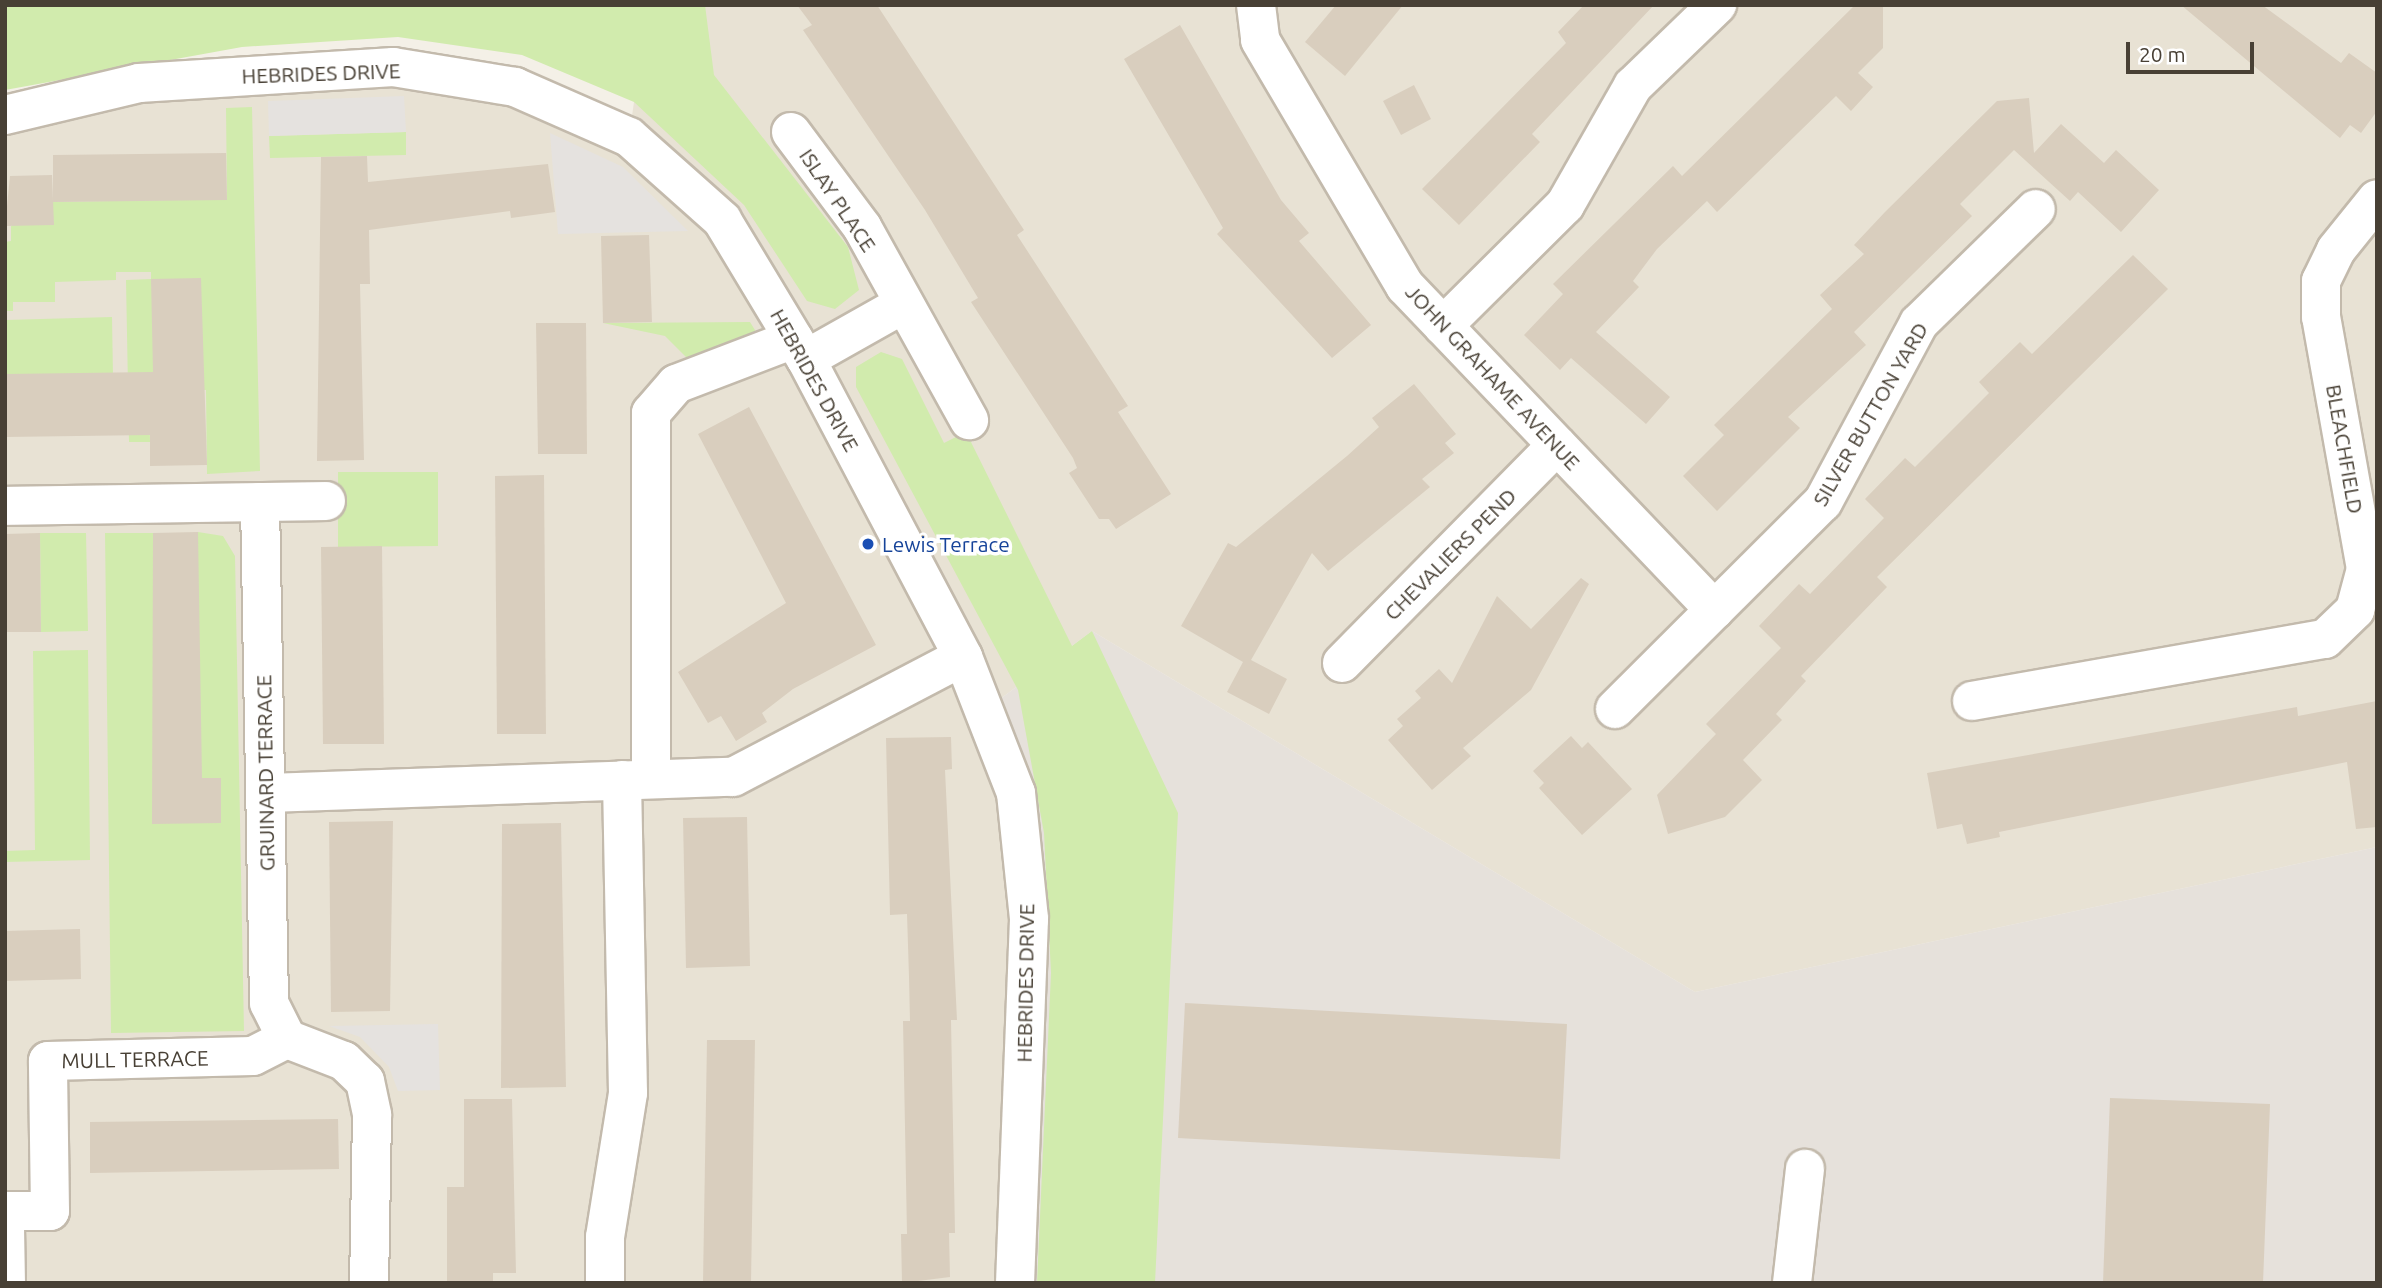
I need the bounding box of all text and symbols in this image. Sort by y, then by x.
scale bar [2130,28,2258,72]
text: 20 m [2139,42,2186,66]
street label: HEBRIDES DRIVE [241,58,401,88]
street label: ISLAY PLACE [794,144,882,256]
street label: JOHN GRAHAME AVENUE [1400,279,1586,475]
street label: HEBRIDES DRIVE [765,304,865,456]
street label: SILVER BUTTON YARD [1807,318,1933,510]
street label: BLEACHFIELD [2321,382,2369,516]
street label: CHEVALIERS PEND [1379,483,1521,625]
place label: Lewis Terrace [882,531,1010,557]
marker: Lewis Terrace [860,536,876,552]
street label: GRUINARD TERRACE [251,675,279,871]
street label: HEBRIDES DRIVE [1011,903,1039,1063]
street label: MULL TERRACE [61,1045,209,1073]

